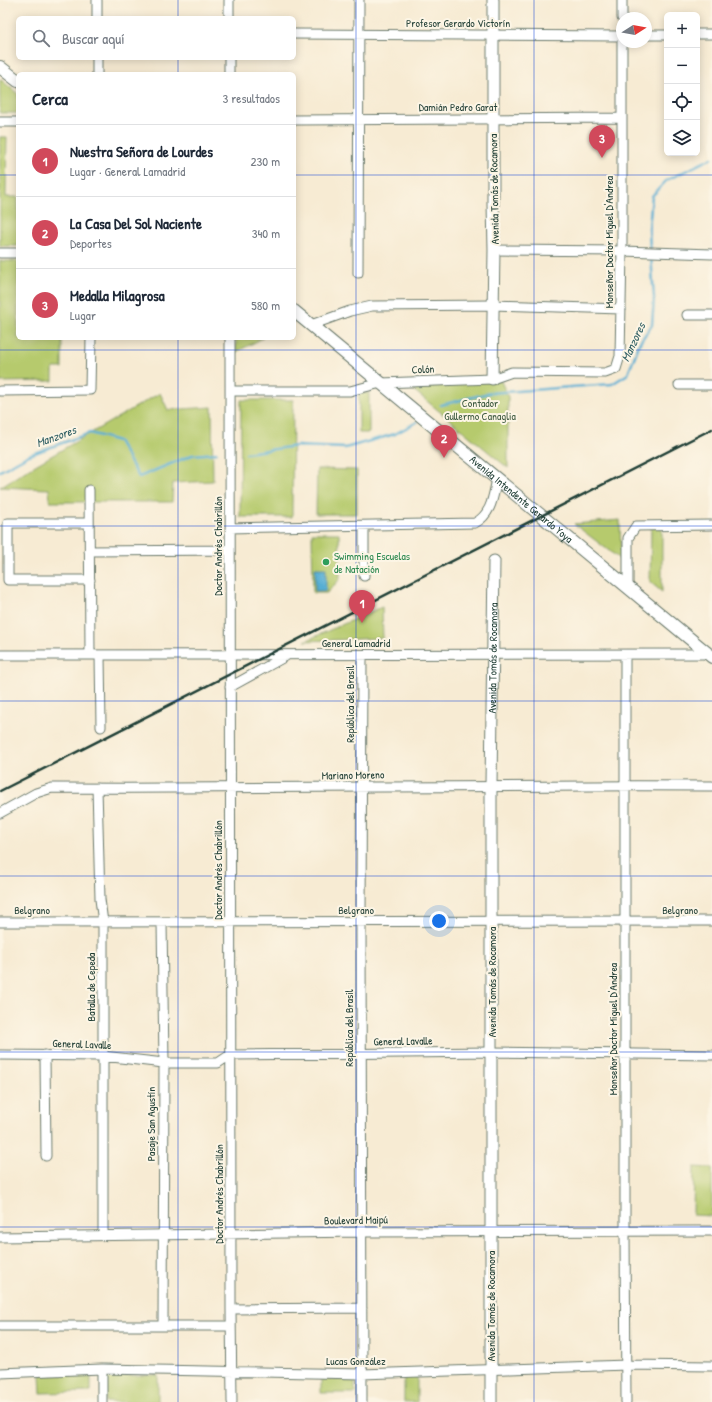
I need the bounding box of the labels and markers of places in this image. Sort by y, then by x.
pin: 3 [589,125,615,158]
pin: 2 [431,425,457,458]
place label: Swimming Escuelas de Natación [334,549,410,576]
marker: Swimming Escuelas de Natación [321,557,331,567]
pin: 1 [349,590,375,623]

